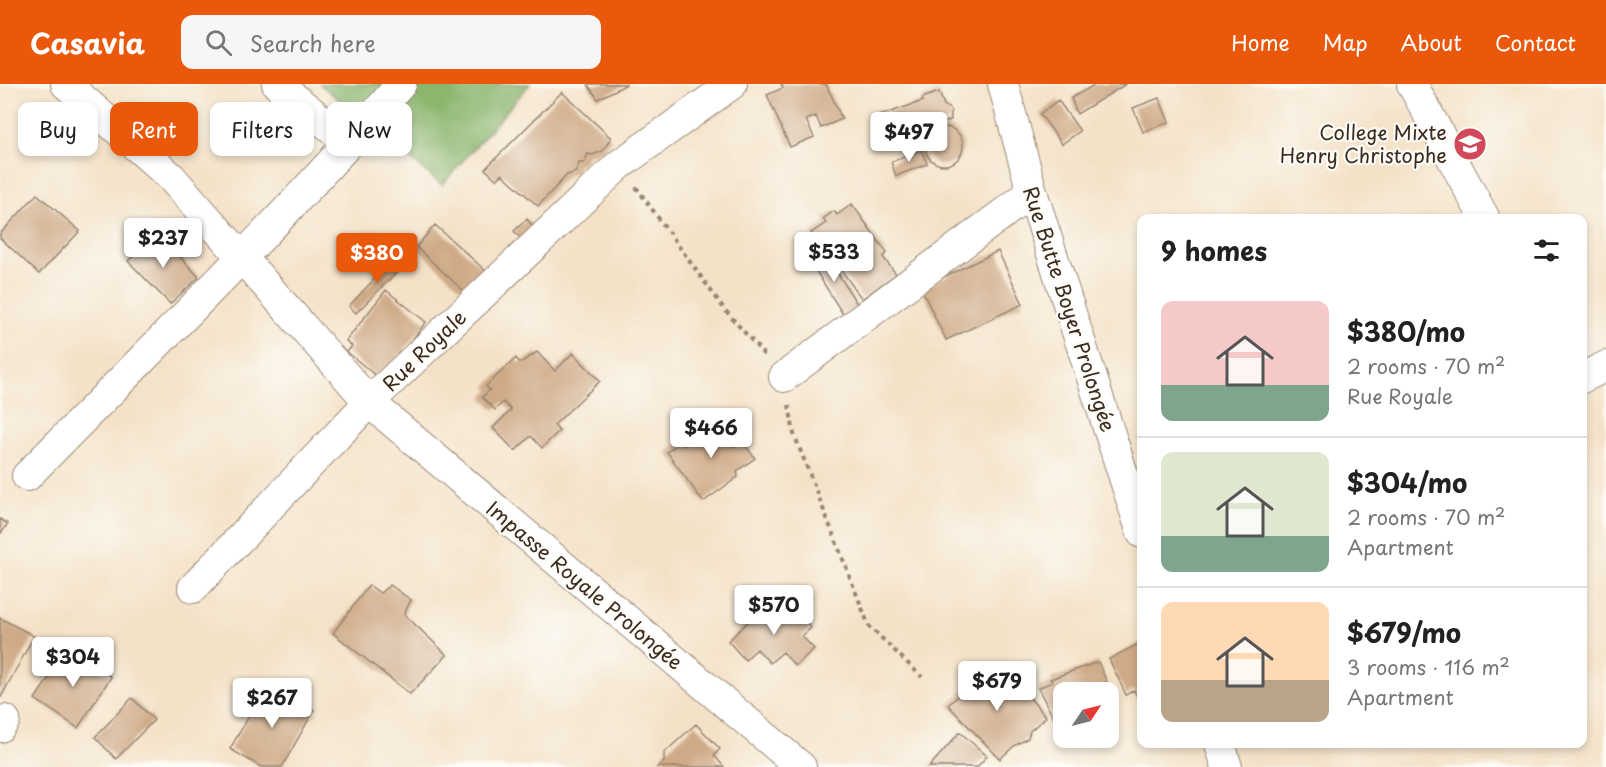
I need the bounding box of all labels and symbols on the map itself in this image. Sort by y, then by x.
pin: $497 [873,112,945,163]
place label: College Mixte Henry Christophe [1280,117,1447,170]
school or university icon: College Mixte Henry Christophe [1452,126,1488,162]
street label: Rue Butte Boyer Prolongée [1016,182,1124,436]
pin: $237 [127,218,199,269]
pin: $533 [798,232,870,283]
pin: $380 [341,233,413,284]
street label: Rue Royale [375,302,473,398]
pin: $466 [675,408,747,459]
street label: Impasse Royale Prolongée [480,494,690,676]
pin: $570 [738,585,810,636]
pin: $304 [37,637,109,688]
pin: $679 [961,661,1033,712]
pin: $267 [236,678,308,729]
north arrow [1053,682,1119,748]

